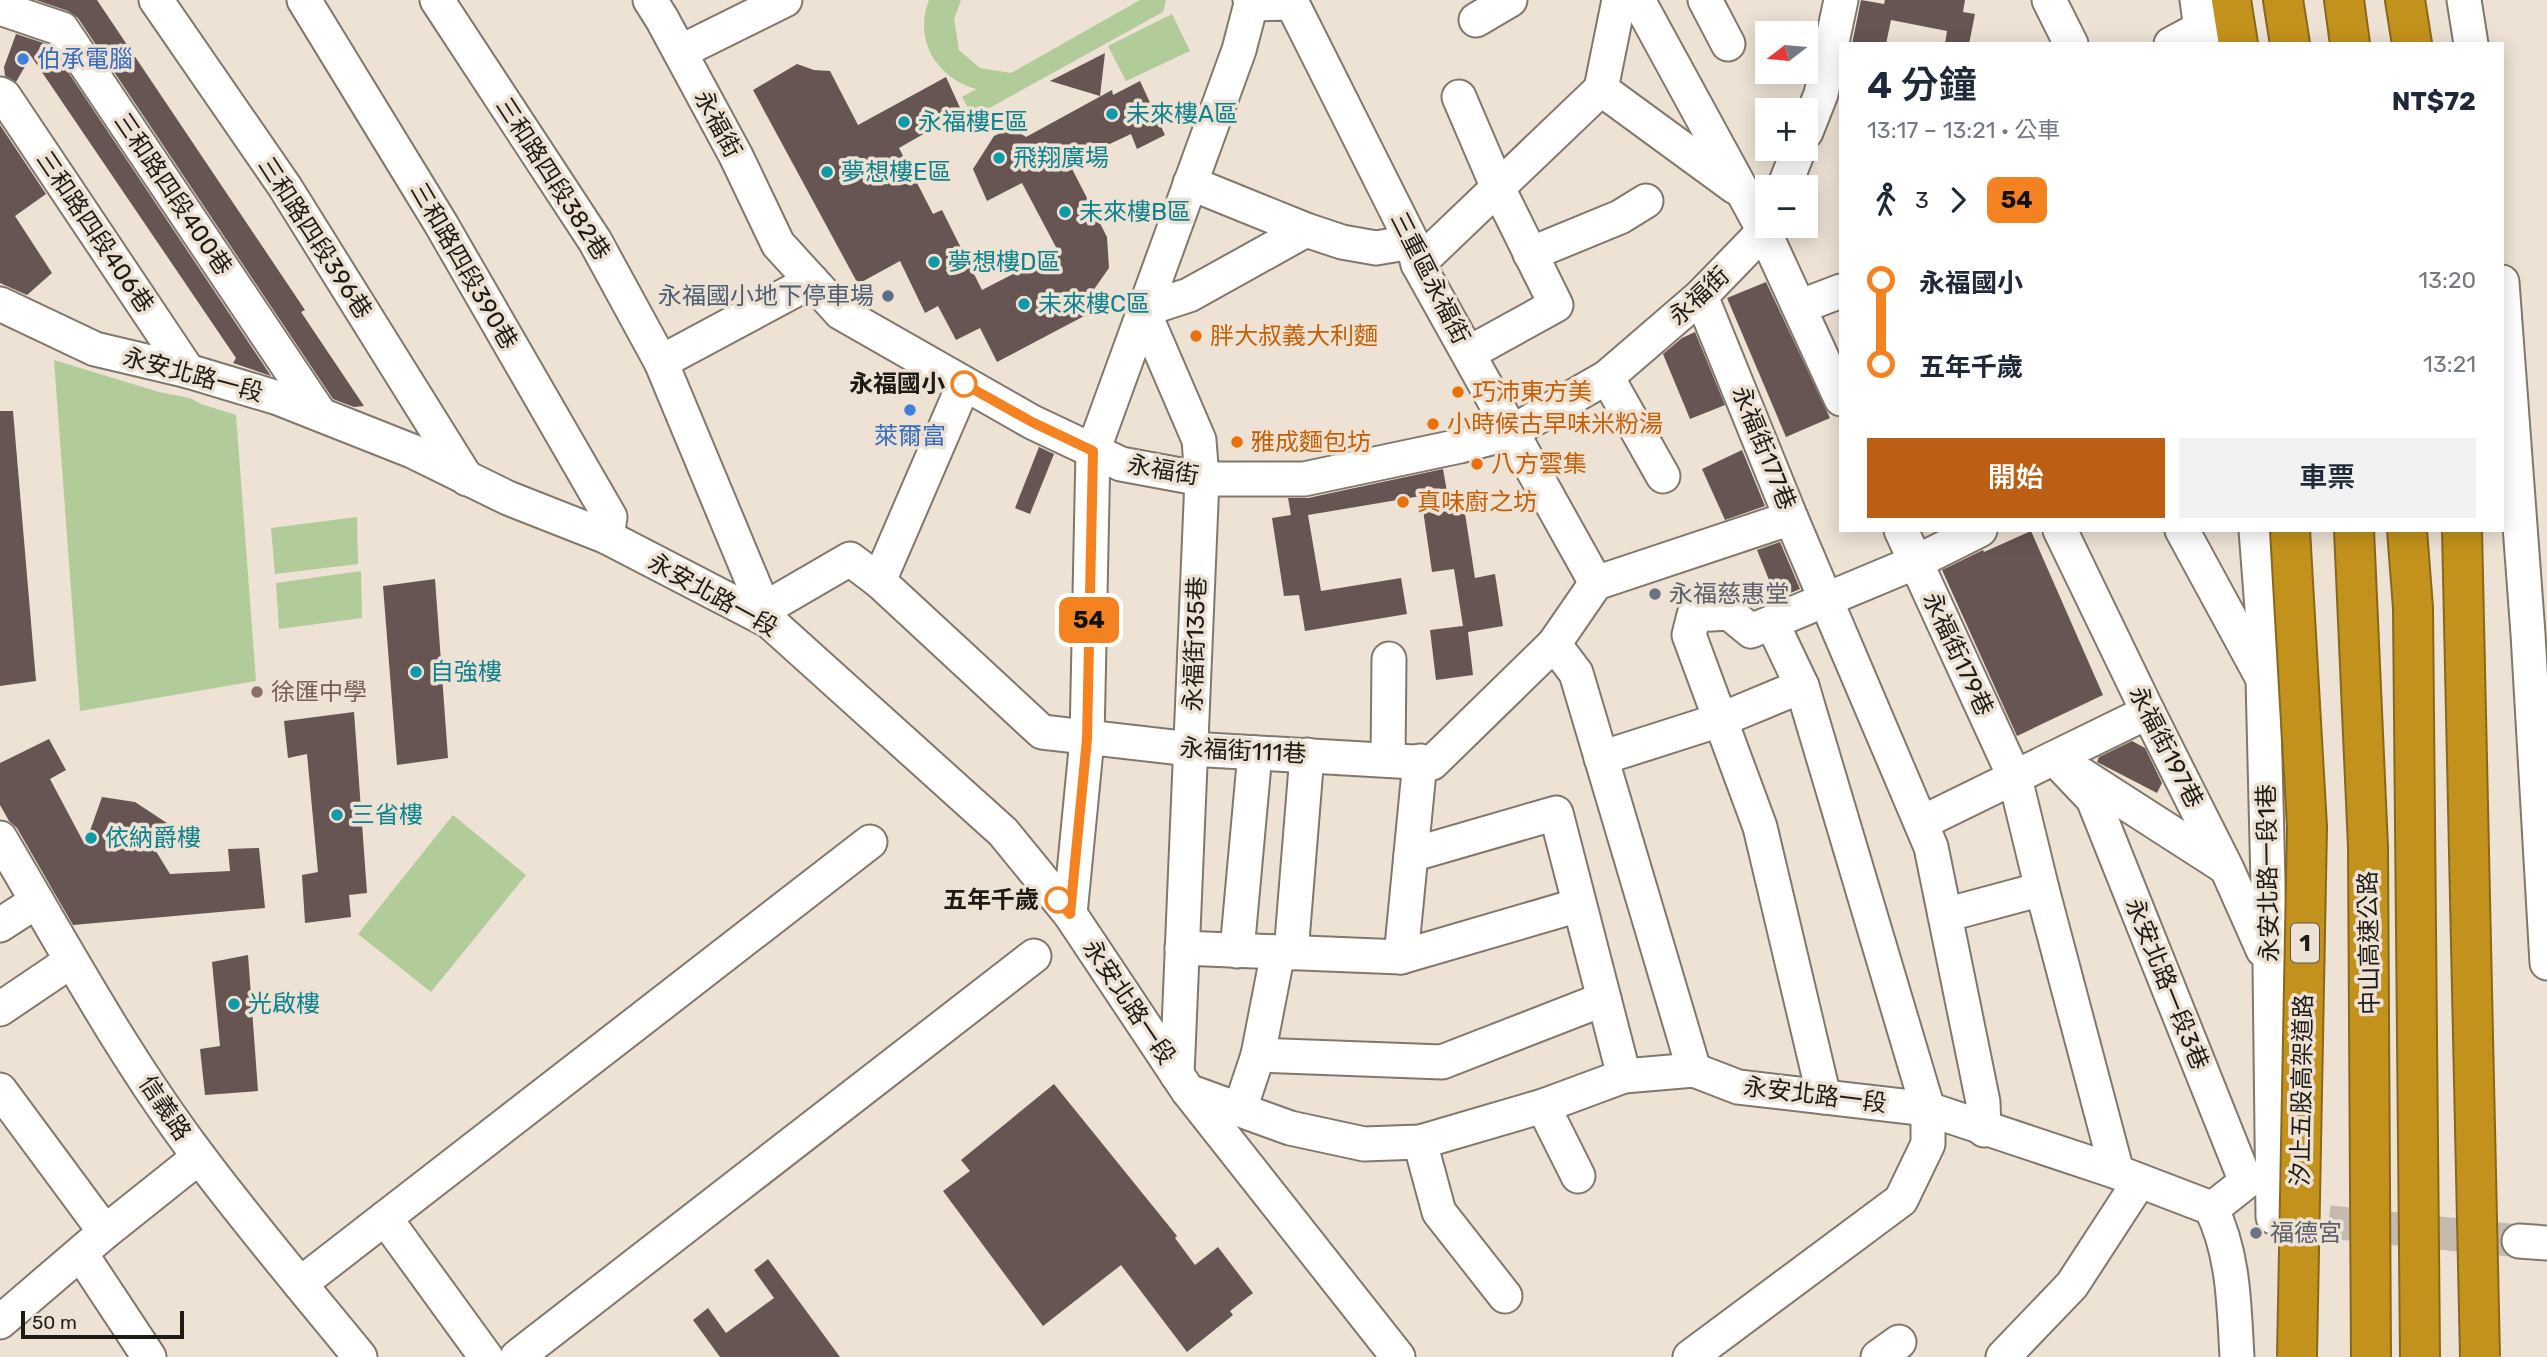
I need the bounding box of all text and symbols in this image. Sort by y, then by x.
north arrow [1755,21,1818,84]
map controls [1755,21,1818,238]
place label: 伯承電腦 [37,45,133,73]
marker: 伯承電腦 [15,51,31,67]
text: 4 分鐘 [1867,62,1977,108]
street label: 永福街 [689,86,747,162]
text: NT$72 [2392,86,2476,117]
street label: 三和路四段382巷 [490,93,616,265]
button: + [1755,98,1818,161]
place label: 未來樓A區 [1126,100,1238,128]
marker: 未來樓A區 [1104,106,1120,122]
street label: 三和路四段400巷 [108,108,238,280]
place label: 永福樓E區 [918,108,1029,136]
marker: 永福樓E區 [896,114,912,130]
text: 13:17 – 13:21 · 公車 [1867,116,2060,144]
place label: 飛翔廣場 [1013,144,1109,172]
street label: 三和路四段406巷 [31,146,159,318]
marker: 飛翔廣場 [991,150,1007,166]
street label: 三和路四段396巷 [252,152,378,324]
place label: 夢想樓E區 [841,158,952,186]
marker: 夢想樓E區 [819,164,835,180]
button: − [1755,175,1818,238]
street label: 三和路四段390巷 [405,178,523,354]
icon: walk [1867,181,1905,219]
icon: forward [1939,181,1977,219]
text: 3 [1915,186,1929,214]
text: 54 [2001,186,2033,214]
place label: 未來樓B區 [1079,198,1191,226]
marker: 未來樓B區 [1057,204,1073,220]
street label: 三重區永福街 [1385,207,1475,349]
place label: 夢想樓D區 [948,248,1061,276]
marker: 夢想樓D區 [926,254,942,270]
street label: 永福街 [1663,261,1735,331]
text: 13:20 [2418,266,2476,294]
text: 永福國小 [1919,268,2023,299]
place label: 永福國小地下停車場 [658,282,874,310]
marker: 永福國小地下停車場 [880,288,896,304]
place label: 未來樓C區 [1038,290,1150,318]
marker: 未來樓C區 [1016,296,1032,312]
place label: 胖大叔義大利麵 [1210,322,1378,350]
marker: 胖大叔義大利麵 [1188,328,1204,344]
street label: 永安北路一段 [120,343,266,407]
text: 13:21 [2423,350,2476,378]
text: 五年千歲 [1919,352,2023,383]
place label: 永福國小 [849,370,945,398]
marker: 永福國小 [951,371,977,397]
place label: 巧沛東方美 [1472,378,1592,406]
street label: 永福街177巷 [1727,382,1801,514]
marker: 巧沛東方美 [1450,384,1466,400]
marker: 萊爾富 [902,402,918,418]
place label: 小時候古早味米粉湯 [1447,410,1663,438]
marker: 小時候古早味米粉湯 [1425,416,1441,432]
place label: 萊爾富 [874,422,946,450]
place label: 雅成麵包坊 [1251,428,1371,456]
marker: 雅成麵包坊 [1229,434,1245,450]
button: 開始 [1867,438,2165,518]
button: 車票 [2179,438,2476,518]
street label: 永福街 [1125,450,1201,490]
place label: 八方雲集 [1491,450,1587,478]
marker: 八方雲集 [1469,456,1485,472]
place label: 真味廚之坊 [1417,488,1537,516]
marker: 真味廚之坊 [1395,494,1411,510]
street label: 永安北路一段 [643,548,783,642]
street label: 永福街135巷 [1179,576,1211,712]
place label: 永福慈惠堂 [1669,580,1789,608]
marker: 永福慈惠堂 [1647,586,1663,602]
street label: 永福街179巷 [1917,588,1999,720]
line badge: 54 [1058,597,1120,643]
text: 54 [1073,606,1105,634]
place label: 自強樓 [430,658,502,686]
marker: 自強樓 [408,664,424,680]
place label: 徐匯中學 [271,678,367,706]
street label: 永福街197巷 [2123,681,2209,813]
marker: 徐匯中學 [249,684,265,700]
street label: 永福街111巷 [1179,734,1307,768]
street label: 永安北路一段1巷 [2252,784,2284,962]
place label: 三省樓 [351,801,423,829]
marker: 三省樓 [329,807,345,823]
place label: 依納爵樓 [105,824,201,852]
marker: 依納爵樓 [83,830,99,846]
street label: 中山高速公路 [2354,871,2384,1015]
place label: 五年千歲 [943,886,1039,914]
marker: 五年千歲 [1045,887,1071,913]
street label: 永安北路一段3巷 [2120,894,2214,1074]
road number: 1 [2291,924,2319,962]
street label: 永安北路一段 [1077,934,1181,1070]
place label: 光啟樓 [248,990,320,1018]
street label: 汐止五股高架道路 [2286,994,2318,1186]
marker: 光啟樓 [226,996,242,1012]
street label: 信義路 [133,1070,197,1146]
street label: 永安北路一段 [1742,1072,1888,1118]
place label: 福德宮 [2270,1219,2342,1247]
marker: 福德宮 [2248,1225,2264,1241]
scale bar [21,1308,184,1340]
text: 50 m [32,1311,77,1334]

